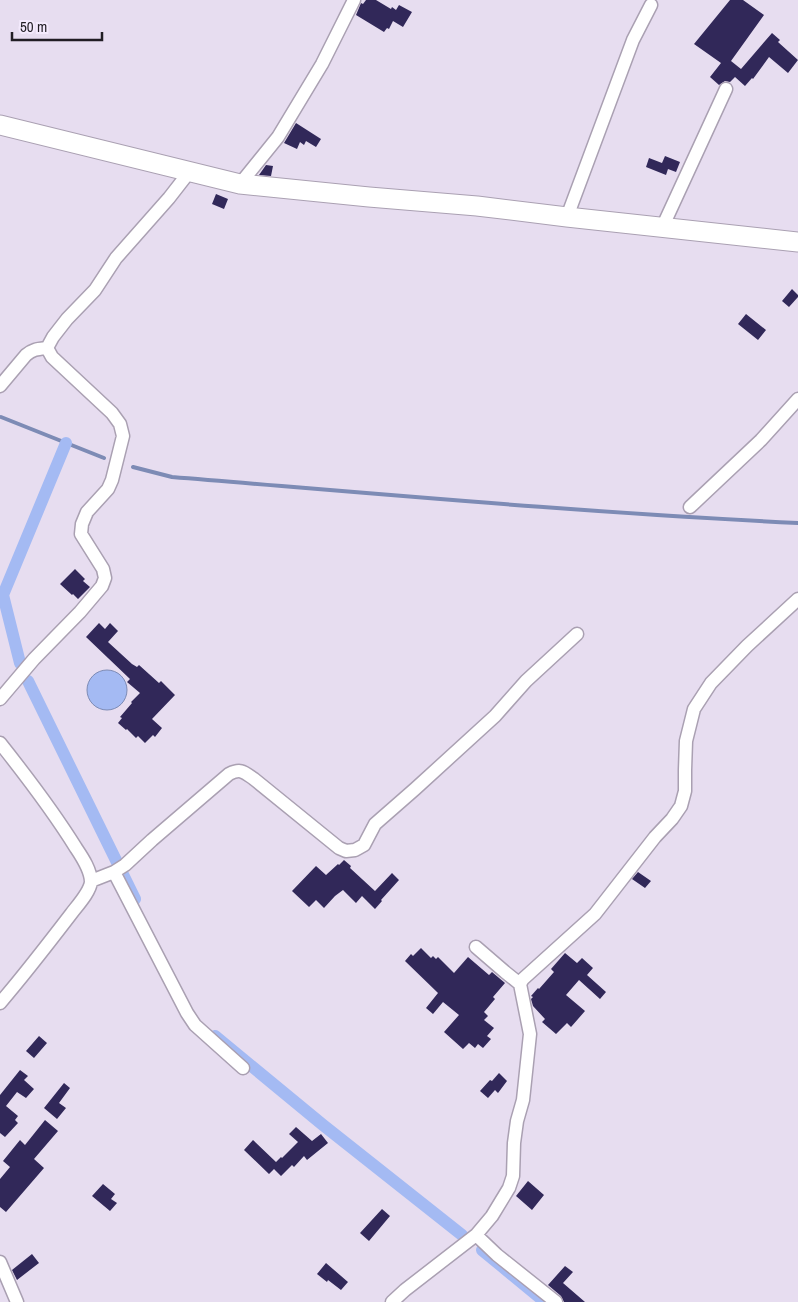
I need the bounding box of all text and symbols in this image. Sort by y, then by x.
scale bar [12,10,102,42]
text: 50 m [20,16,47,37]

